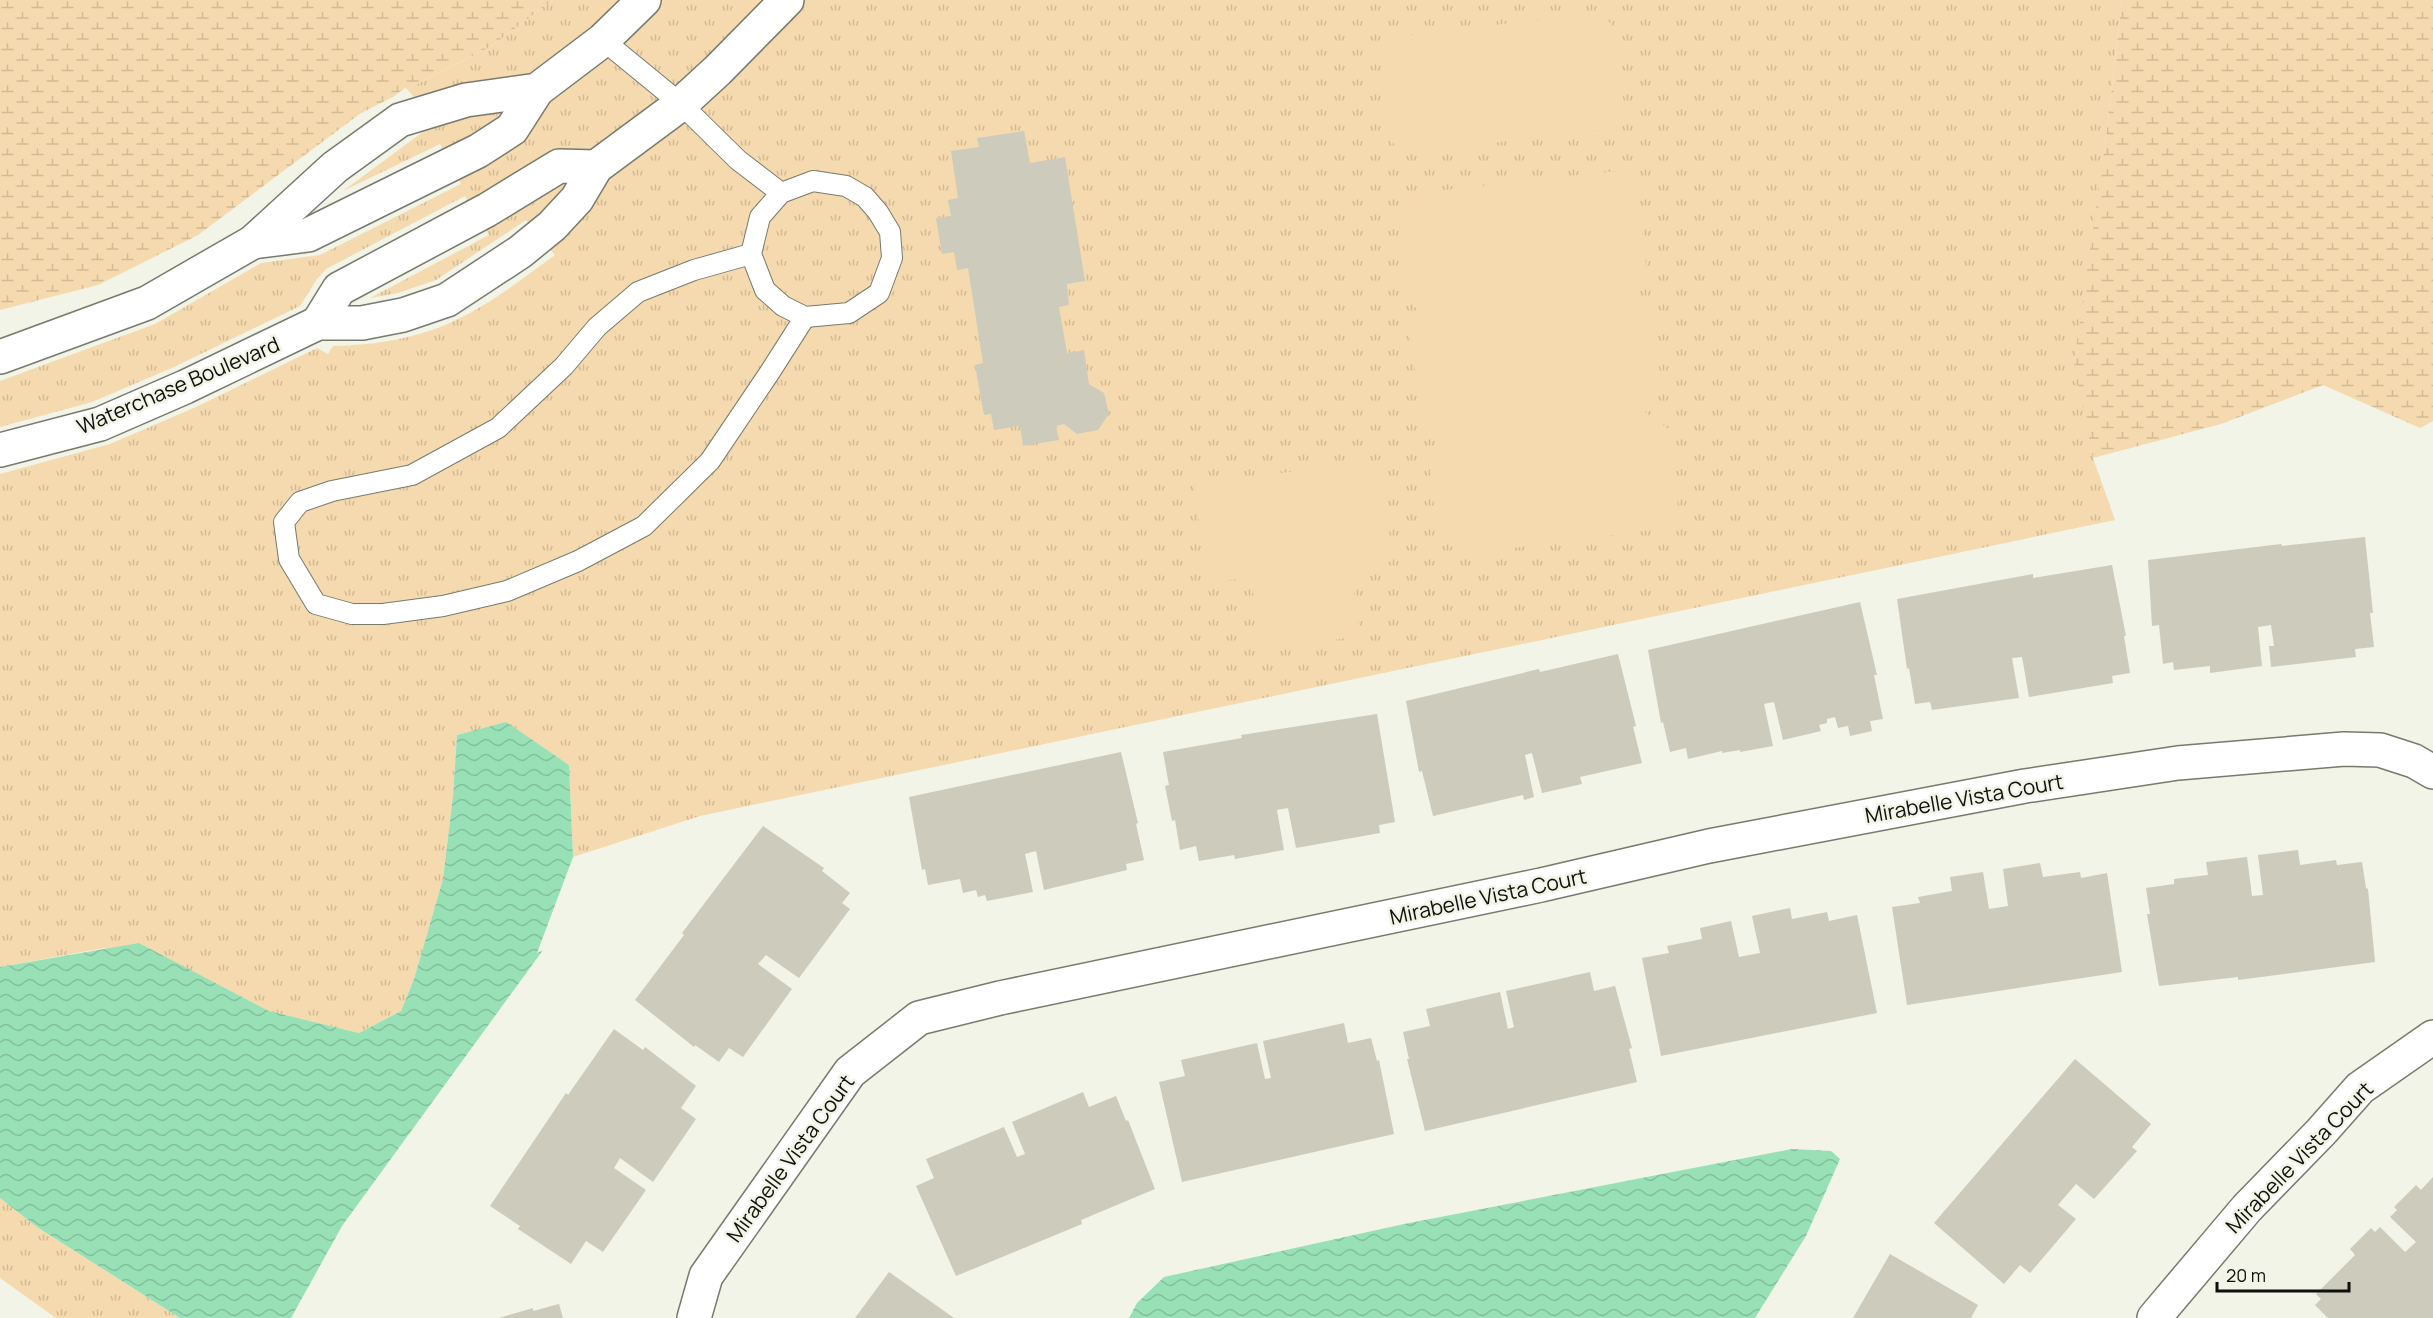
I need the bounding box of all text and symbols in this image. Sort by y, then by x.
street label: Waterchase Boulevard [73,330,283,440]
street label: Mirabelle Vista Court [1863,767,2065,829]
street label: Mirabelle Vista Court [1387,861,1589,931]
street label: Mirabelle Vista Court [720,1069,860,1247]
street label: Mirabelle Vista Court [2219,1075,2379,1239]
scale bar [2217,1255,2349,1293]
text: 20 m [2226,1263,2266,1287]

